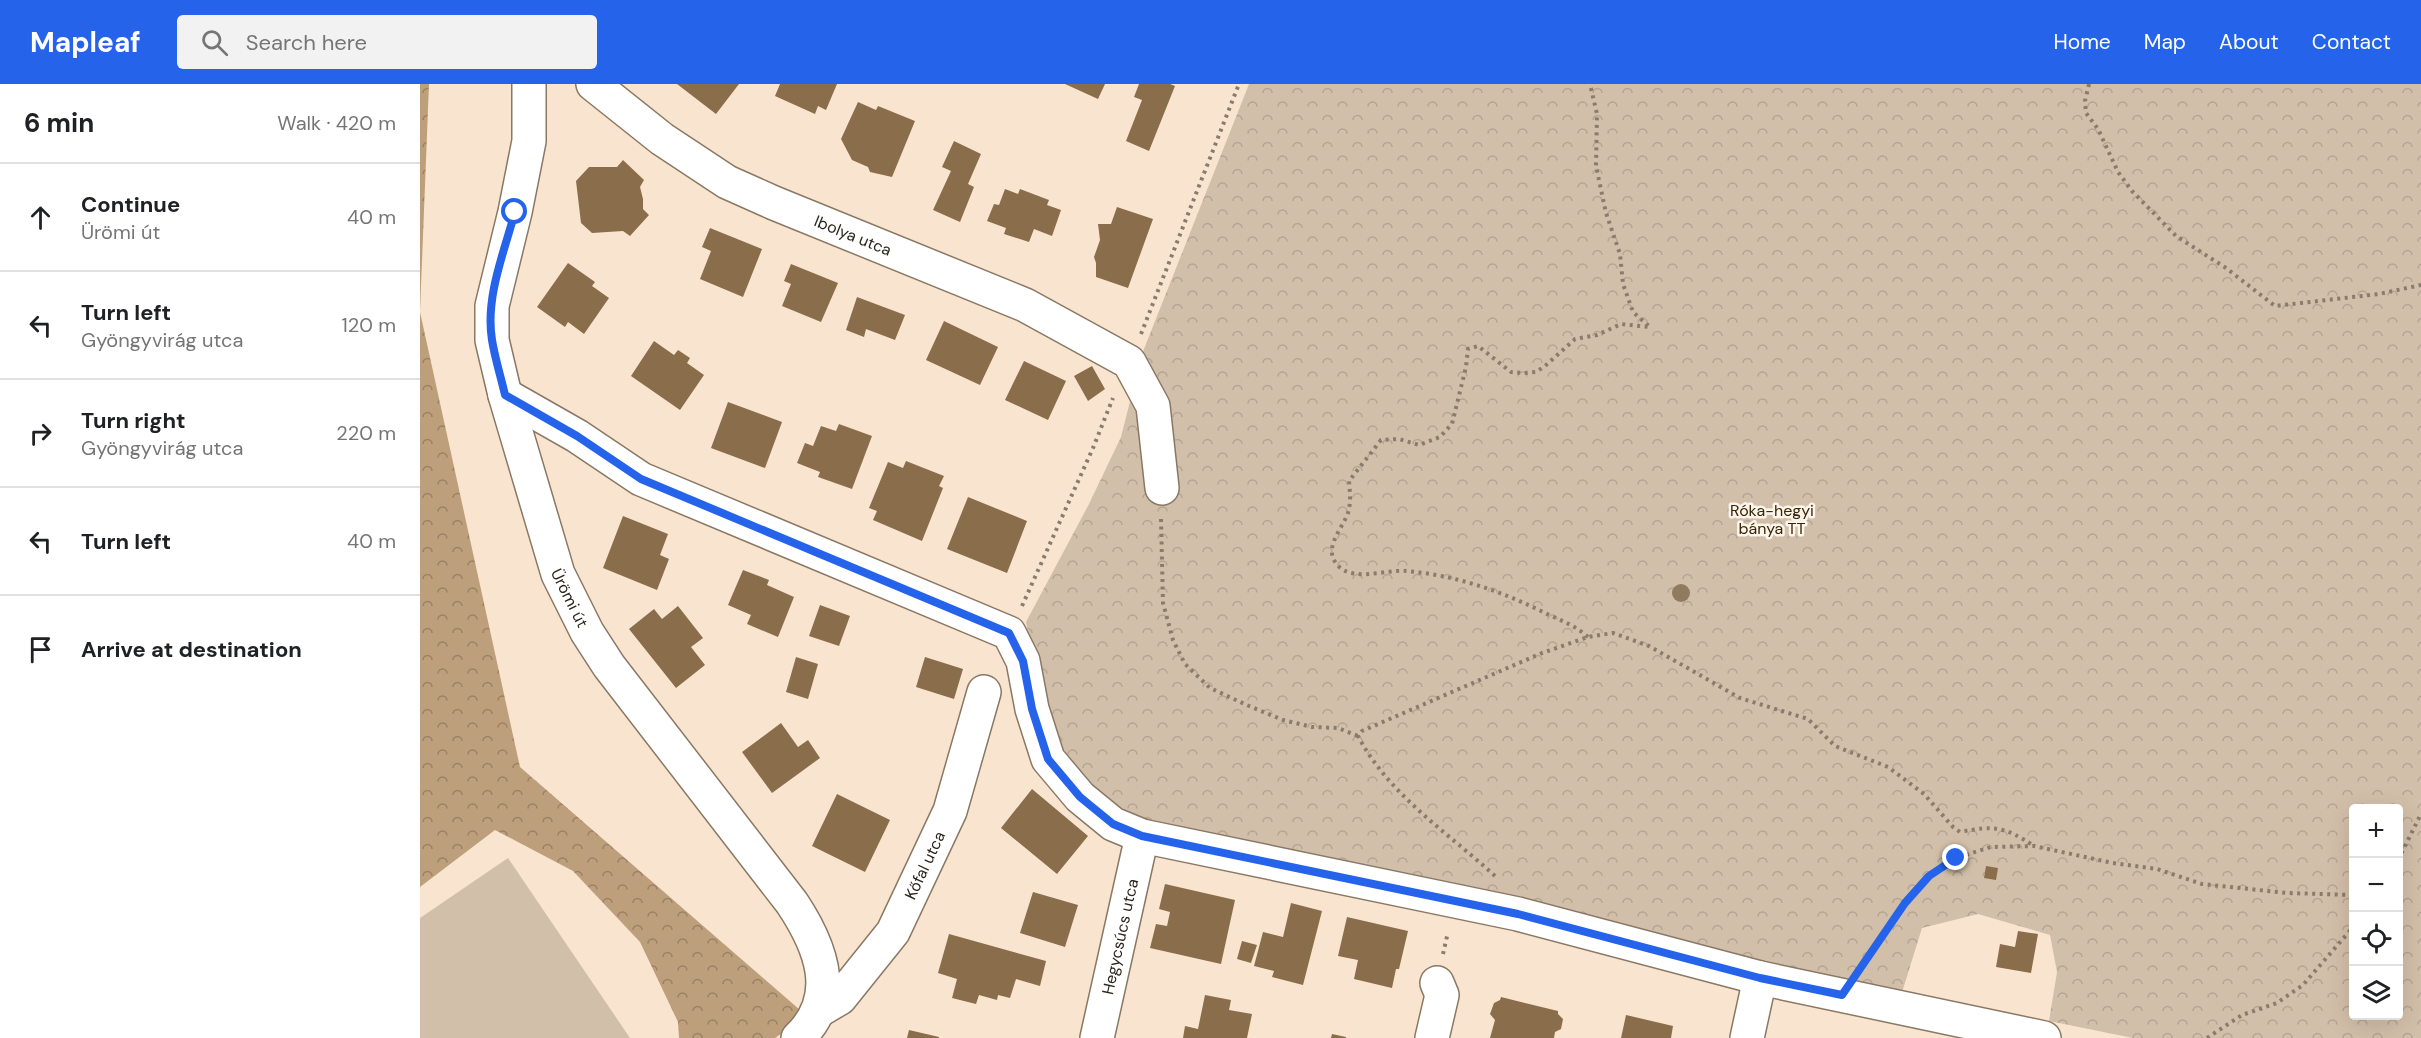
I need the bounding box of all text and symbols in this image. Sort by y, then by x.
search box [177,15,597,69]
text: Mapleaf [30,24,141,61]
icon: search [198,26,231,59]
text: Search here [246,28,367,57]
text: Home [2053,28,2111,56]
text: Map [2144,28,2186,56]
text: About [2219,28,2279,56]
text: Contact [2312,28,2391,56]
text: 6 min [24,106,94,140]
text: Walk · 420 m [277,110,396,136]
text: Continue [81,190,180,219]
route start [501,198,527,224]
icon: ahead [24,201,57,234]
text: 40 m [347,204,396,230]
street label: Ibolya utca [811,210,895,260]
text: Ürömi út [81,219,160,245]
text: Turn left [81,298,171,327]
icon: left [24,309,57,342]
text: 120 m [342,312,396,338]
text: Gyöngyvirág utca [81,327,243,353]
text: Turn right [81,406,186,435]
icon: right [24,417,57,450]
text: 220 m [336,420,396,446]
text: Gyöngyvirág utca [81,435,243,461]
park label: Róka-hegyi bánya TT [1730,500,1814,539]
icon: left [24,525,57,558]
text: Turn left [81,527,171,556]
text: 40 m [347,528,396,554]
street label: Ürömi út [546,565,594,631]
icon: arrive [24,633,57,666]
text: Arrive at destination [81,635,302,664]
map controls [2349,804,2403,1020]
button: + [2349,804,2403,858]
street label: Kőfal utca [899,828,950,903]
route end [1942,844,1968,870]
button: − [2349,858,2403,912]
street label: Hegycsúcs utca [1097,877,1143,996]
button: locate [2349,912,2403,966]
button: layers [2349,966,2403,1020]

